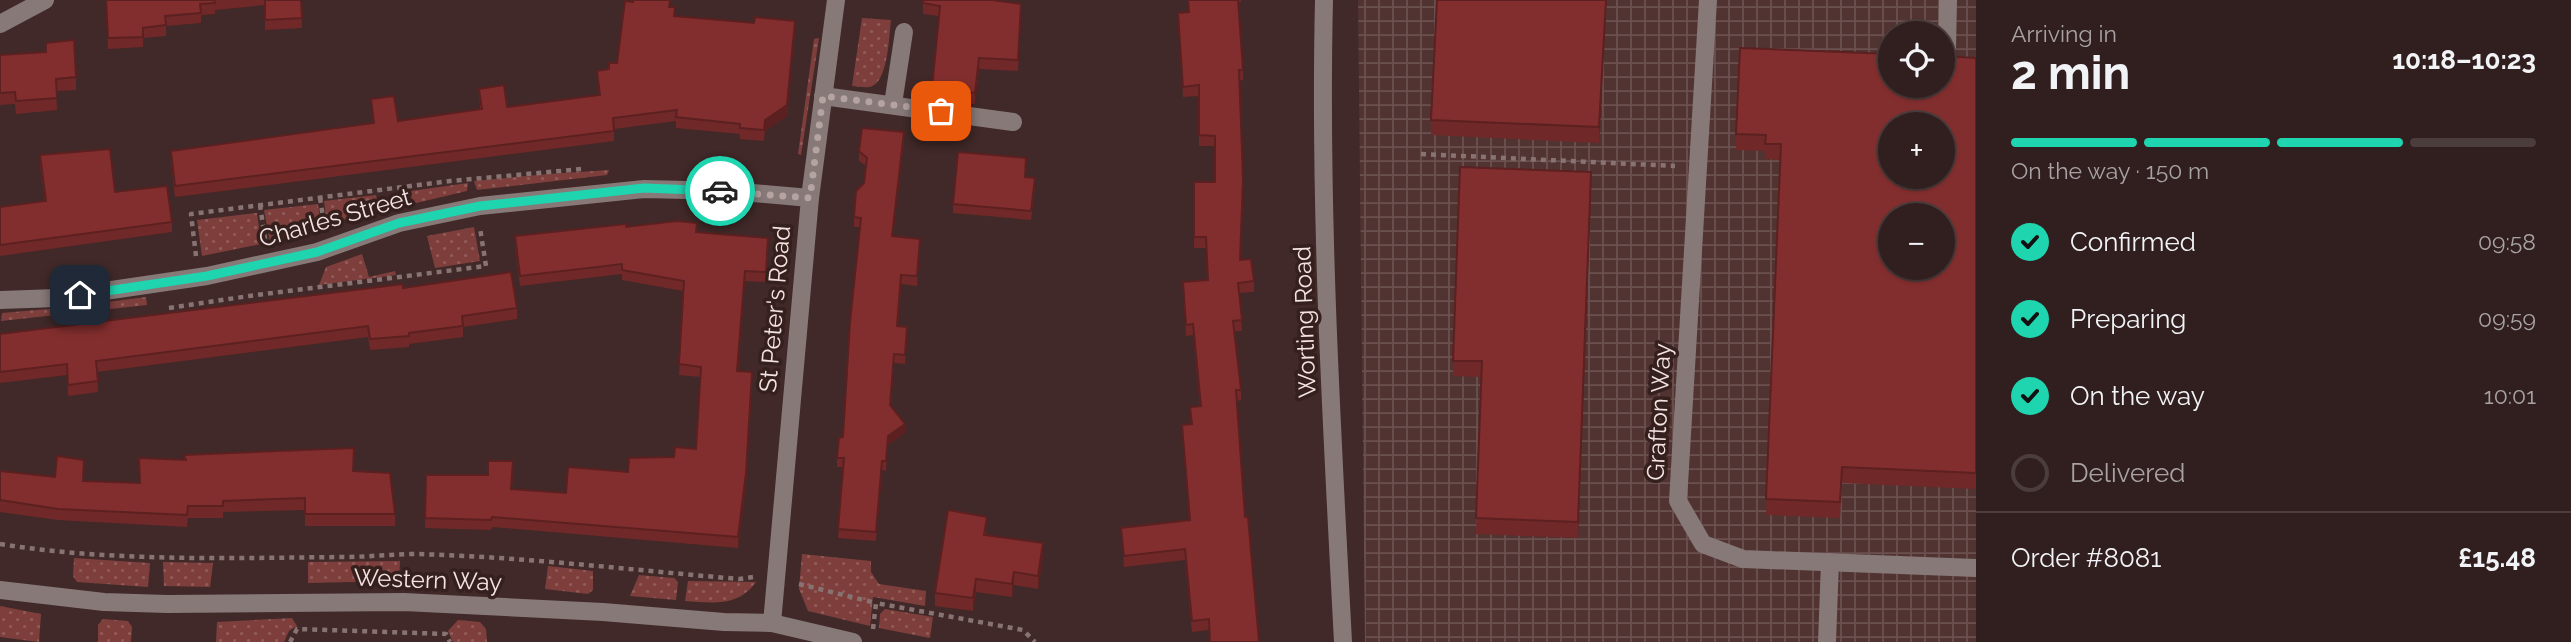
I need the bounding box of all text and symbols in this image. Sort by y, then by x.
text: Arriving in [2011,20,2117,47]
map controls [1878,21,1955,280]
button: locate [1878,21,1955,98]
text: 10:18–10:23 [2392,45,2536,75]
text: 2 min [2011,46,2130,100]
pin [911,81,971,141]
icon: bag [922,92,960,130]
button: + [1878,112,1955,189]
courier [685,156,755,226]
text: On the way · 150 m [2011,157,2209,184]
icon: car [701,172,739,210]
street label: Charles Street [255,182,414,253]
button: − [1878,203,1955,280]
icon: check [2011,223,2049,261]
street label: St Peter's Road [753,224,796,394]
text: Confirmed [2070,227,2196,257]
text: 09:58 [2478,228,2536,255]
street label: Worting Road [1287,246,1322,398]
pin [50,265,110,325]
icon: home [61,276,99,314]
icon: check [2011,300,2049,338]
text: Preparing [2070,304,2186,334]
text: 09:59 [2478,305,2536,332]
street label: Grafton Way [1640,343,1677,481]
icon: check [2011,377,2049,415]
text: On the way [2070,381,2205,411]
text: 10:01 [2484,382,2536,409]
text: Delivered [2070,458,2185,488]
text: Order #8081 [2011,543,2161,573]
text: £15.48 [2458,543,2536,573]
street label: Western Way [353,562,503,597]

